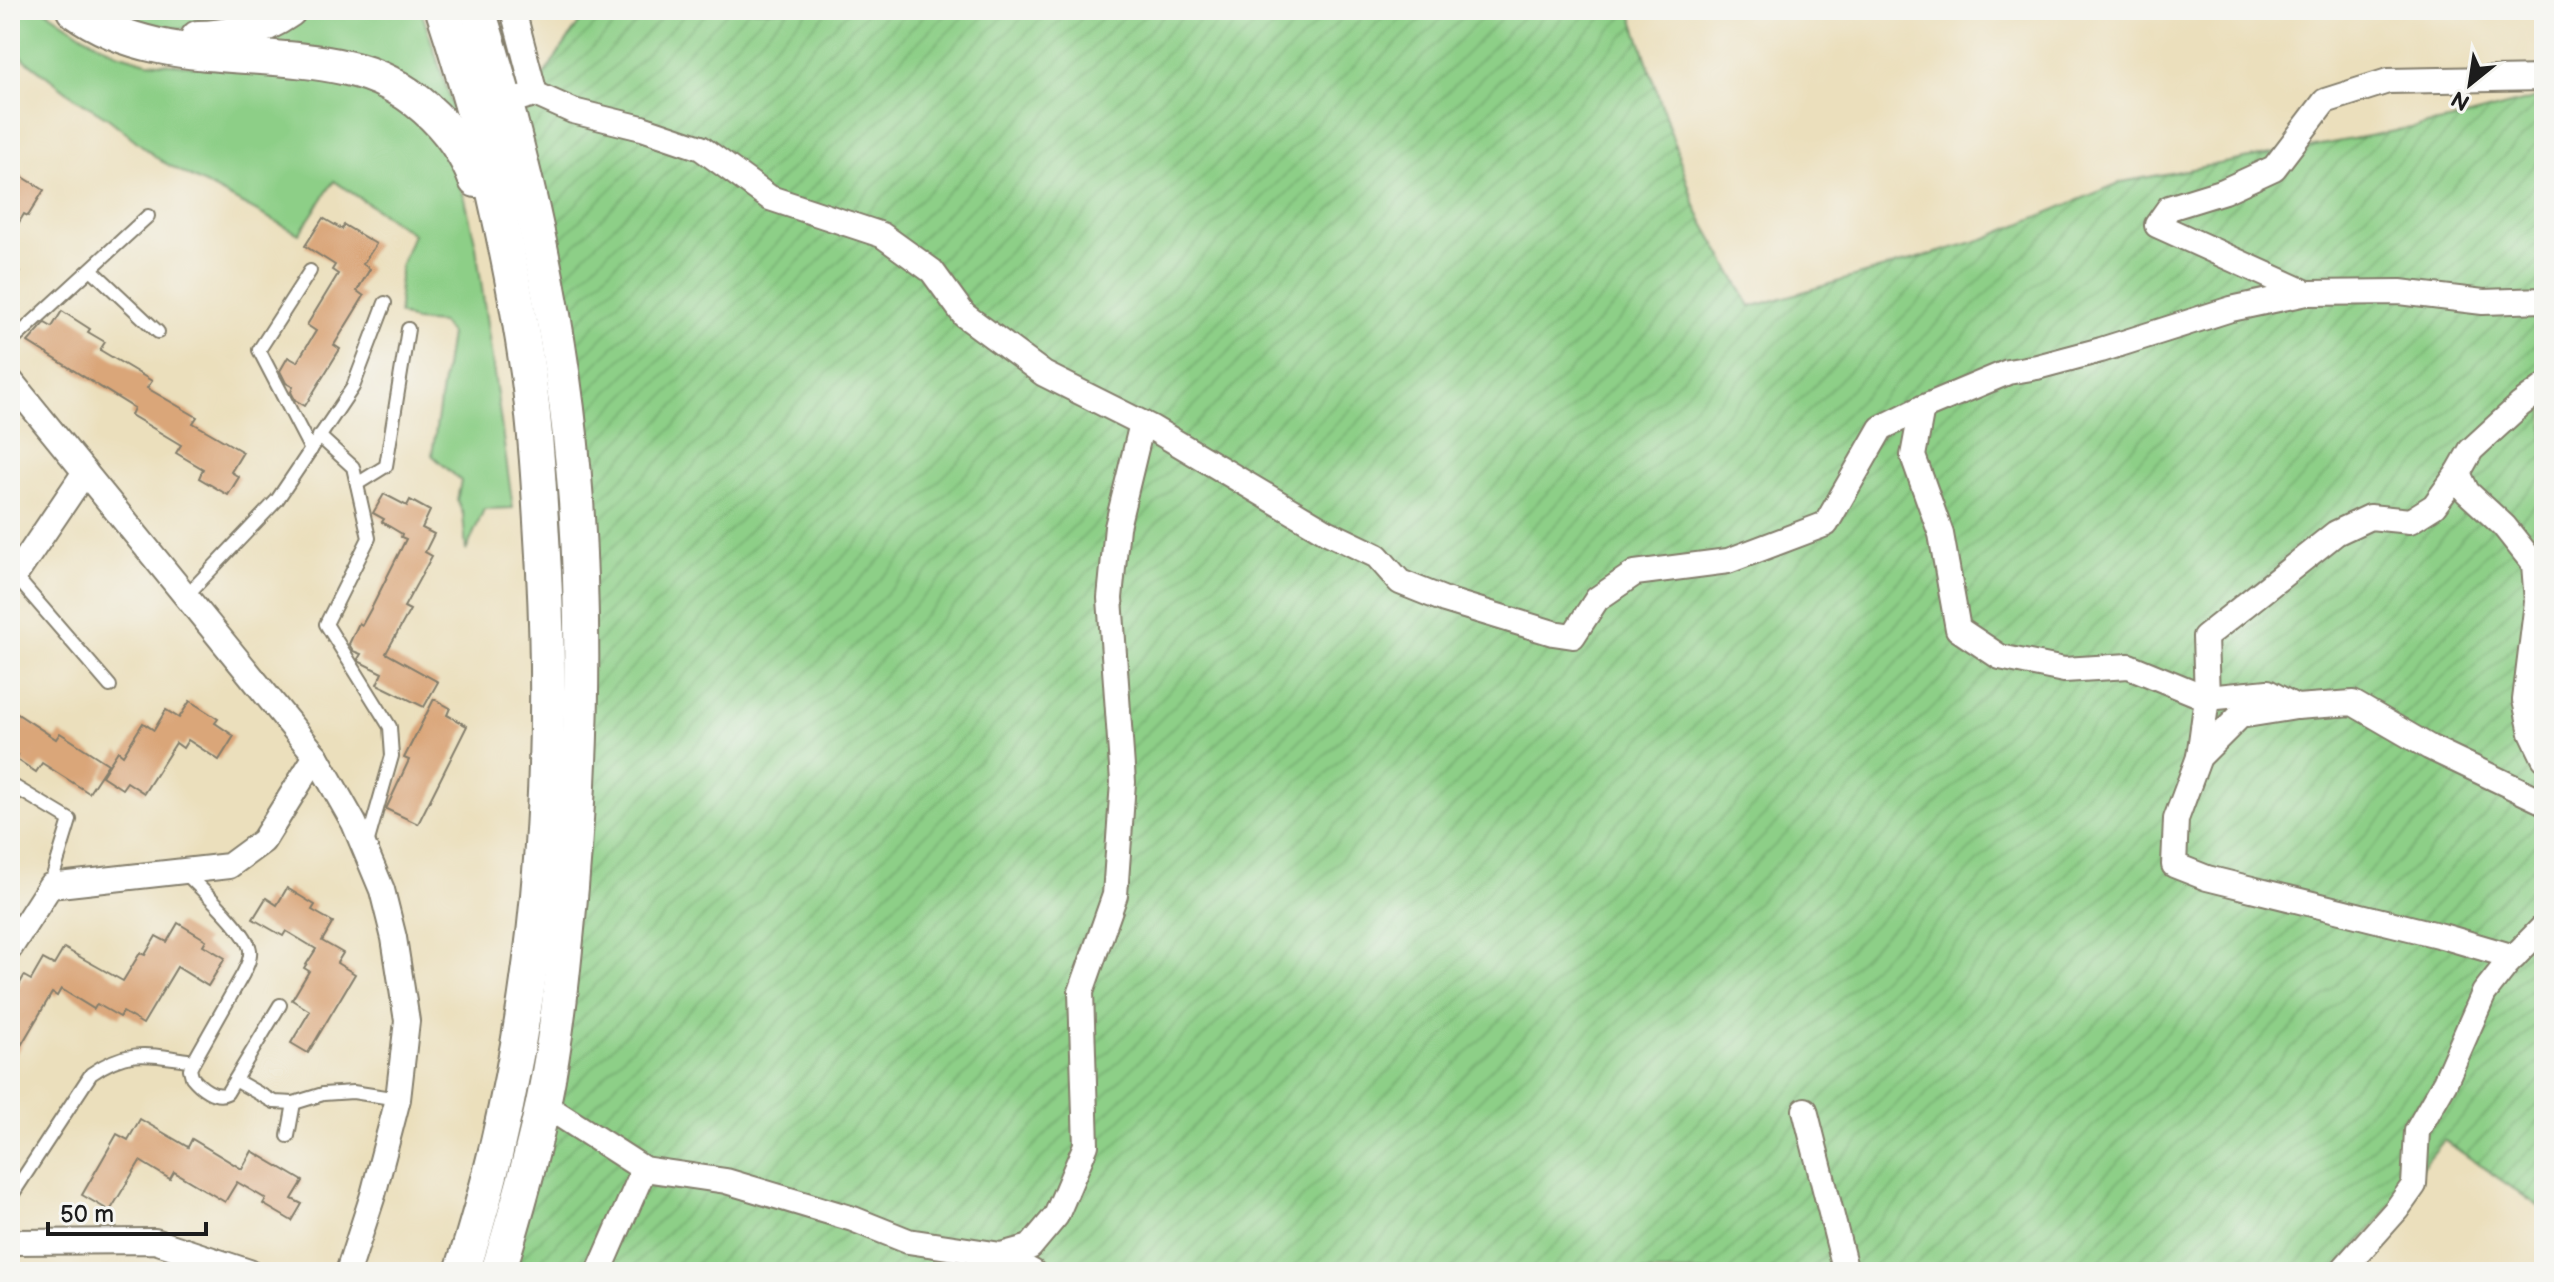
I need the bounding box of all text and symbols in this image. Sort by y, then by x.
north arrow [2430,44,2510,124]
text: N [2447,84,2475,116]
scale bar [48,1186,206,1236]
text: 50 m [60,1200,114,1229]

